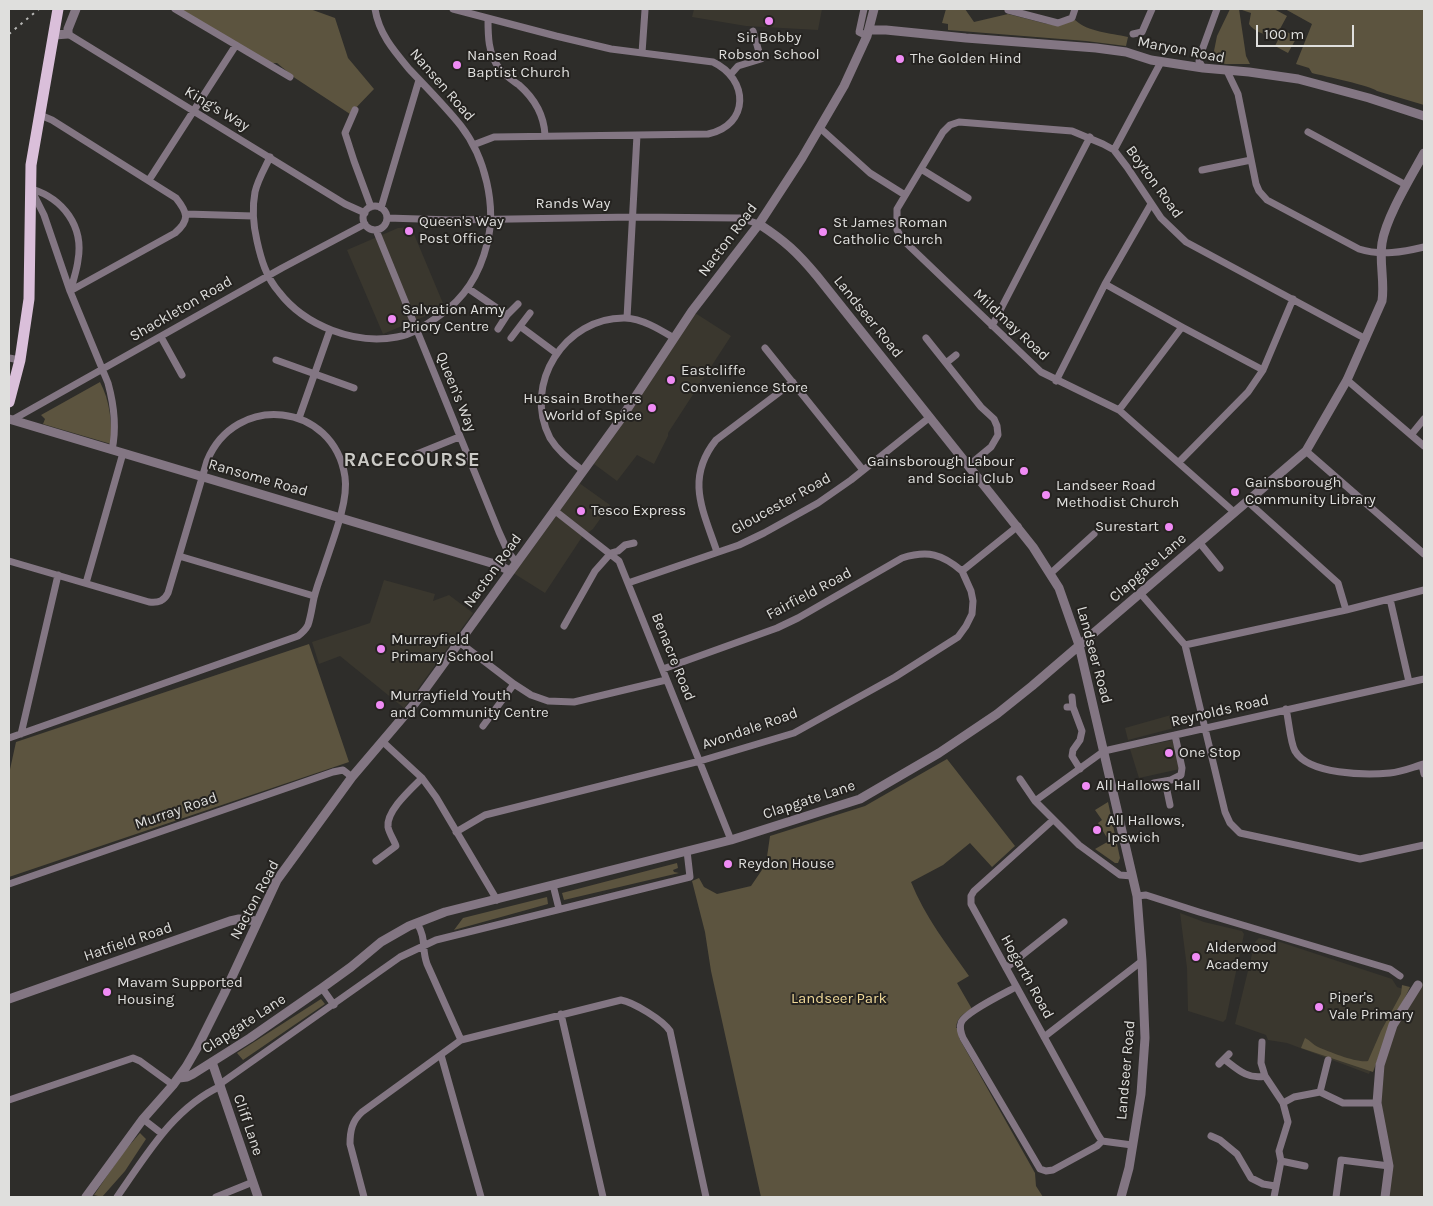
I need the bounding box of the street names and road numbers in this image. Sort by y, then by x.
street label: Maryon Road [1136,33,1226,67]
street label: Nansen Road [406,45,478,125]
street label: King's Way [181,83,253,135]
street label: Boyton Road [1122,142,1186,222]
street label: Rands Way [536,195,610,213]
street label: Nacton Road [695,200,761,280]
street label: Shackleton Road [127,272,235,346]
street label: Landseer Road [830,272,906,362]
street label: Mildmay Road [969,285,1053,365]
street label: Queen's Way [432,349,480,435]
street label: Ransome Road [206,455,310,501]
street label: Gloucester Road [728,469,834,539]
street label: Nacton Road [460,530,526,612]
street label: Clapgate Lane [1106,530,1190,606]
street label: Fairfield Road [763,564,855,624]
street label: Landseer Road [1072,604,1116,706]
street label: Benacre Road [647,610,699,704]
street label: Reynolds Road [1169,691,1271,731]
street label: Avondale Road [700,704,800,754]
street label: Clapgate Lane [761,777,857,823]
street label: Murray Road [132,788,220,834]
street label: Nacton Road [227,857,283,943]
street label: Hatfield Road [81,918,175,966]
street label: Hogarth Road [997,932,1057,1022]
street label: Clapgate Lane [199,990,289,1058]
street label: Landseer Road [1113,1019,1139,1121]
street label: Cliff Lane [229,1092,267,1158]

